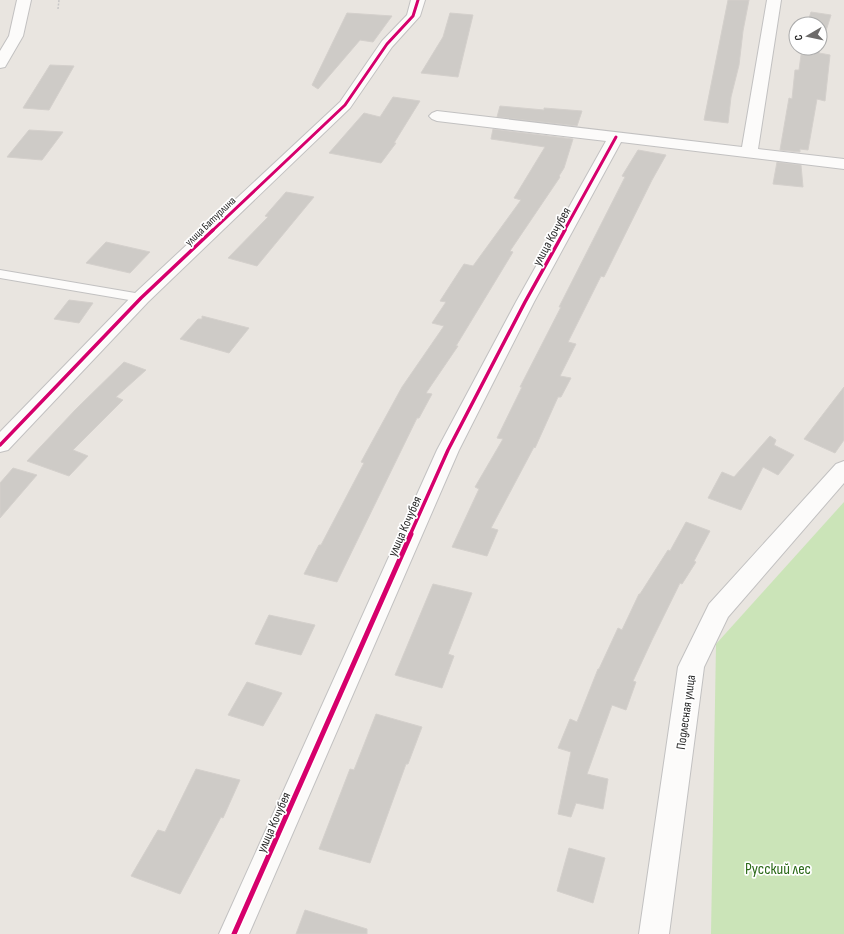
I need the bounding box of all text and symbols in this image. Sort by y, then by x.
north arrow [788,16,828,56]
text: С [792,33,805,41]
street label: улица Батурлина [182,194,238,249]
street label: улица Кочубея [529,204,575,269]
street label: улица Кочубея [384,494,425,559]
street label: Подлесная улица [673,674,699,751]
street label: улица Кочубея [253,790,294,855]
park label: Русский лес [745,860,811,879]

